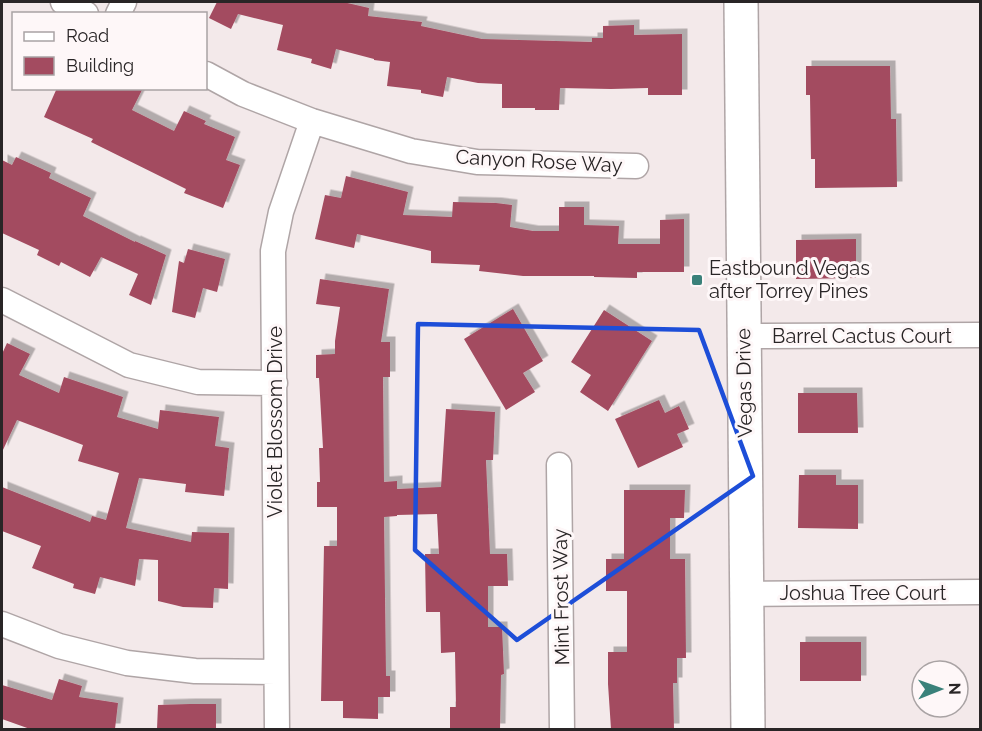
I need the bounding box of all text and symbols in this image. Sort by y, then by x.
legend [12,12,207,90]
text: Road [66,25,109,46]
text: Building [66,55,134,76]
street label: Canyon Rose Way [455,145,623,177]
place label: Eastbound Vegas after Torrey Pines [709,256,870,303]
marker: Eastbound Vegas after Torrey Pines [690,273,704,287]
street label: Barrel Cactus Court [772,324,952,348]
street label: Violet Blossom Drive [263,326,287,518]
street label: Vegas Drive [731,328,757,438]
street label: Mint Frost Way [548,528,574,666]
street label: Joshua Tree Court [780,581,947,605]
north arrow [910,659,970,719]
text: N [945,682,964,695]

